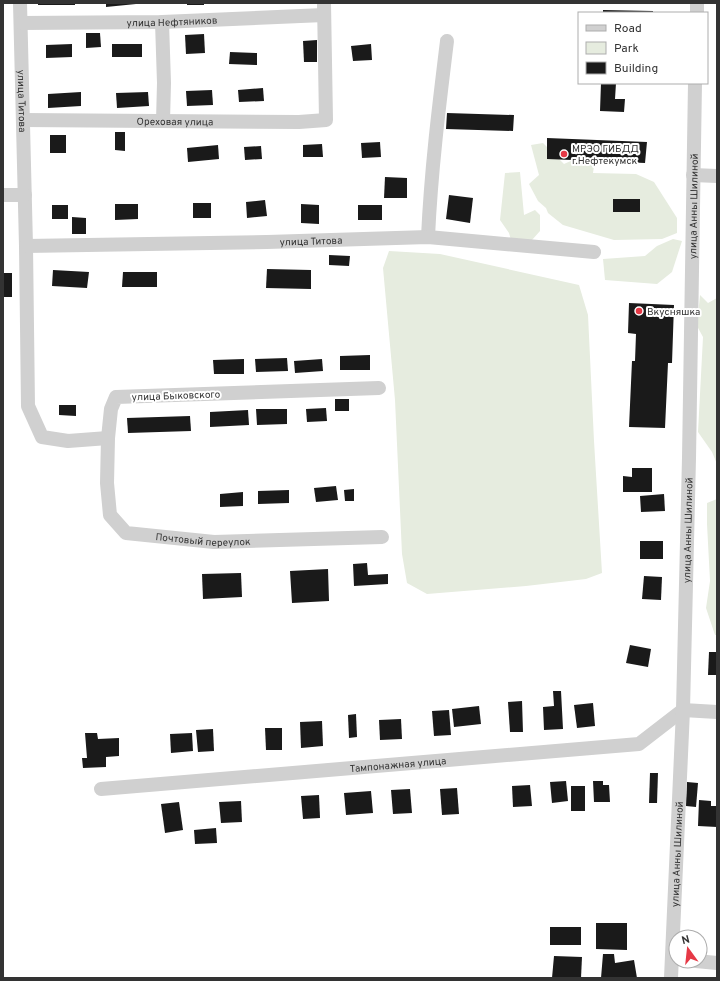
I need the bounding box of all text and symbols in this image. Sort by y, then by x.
legend [578,12,708,84]
street label: улица Нефтяников [127,15,218,30]
text: Road [614,21,642,37]
text: Park [614,41,639,57]
text: Building [614,61,658,77]
street label: улица Титова [14,69,28,133]
street label: Ореховая улица [137,116,213,129]
place label: МРЭО ГИБДД г.Нефтекумск [572,143,639,168]
marker: МРЭО ГИБДД г.Нефтекумск [559,149,569,159]
street label: улица Анны Шилиной [687,153,702,259]
street label: улица Титова [279,235,343,250]
marker: Вкусняшка [634,306,644,316]
place label: Вкусняшка [647,306,700,319]
street label: улица Быковского [132,388,221,405]
street label: улица Анны Шилиной [681,477,697,583]
street label: Почтовый переулок [155,531,251,550]
street label: Тампонажная улица [349,755,447,776]
street label: улица Анны Шилиной [669,801,687,907]
north arrow [668,929,708,969]
text: N [680,933,691,948]

